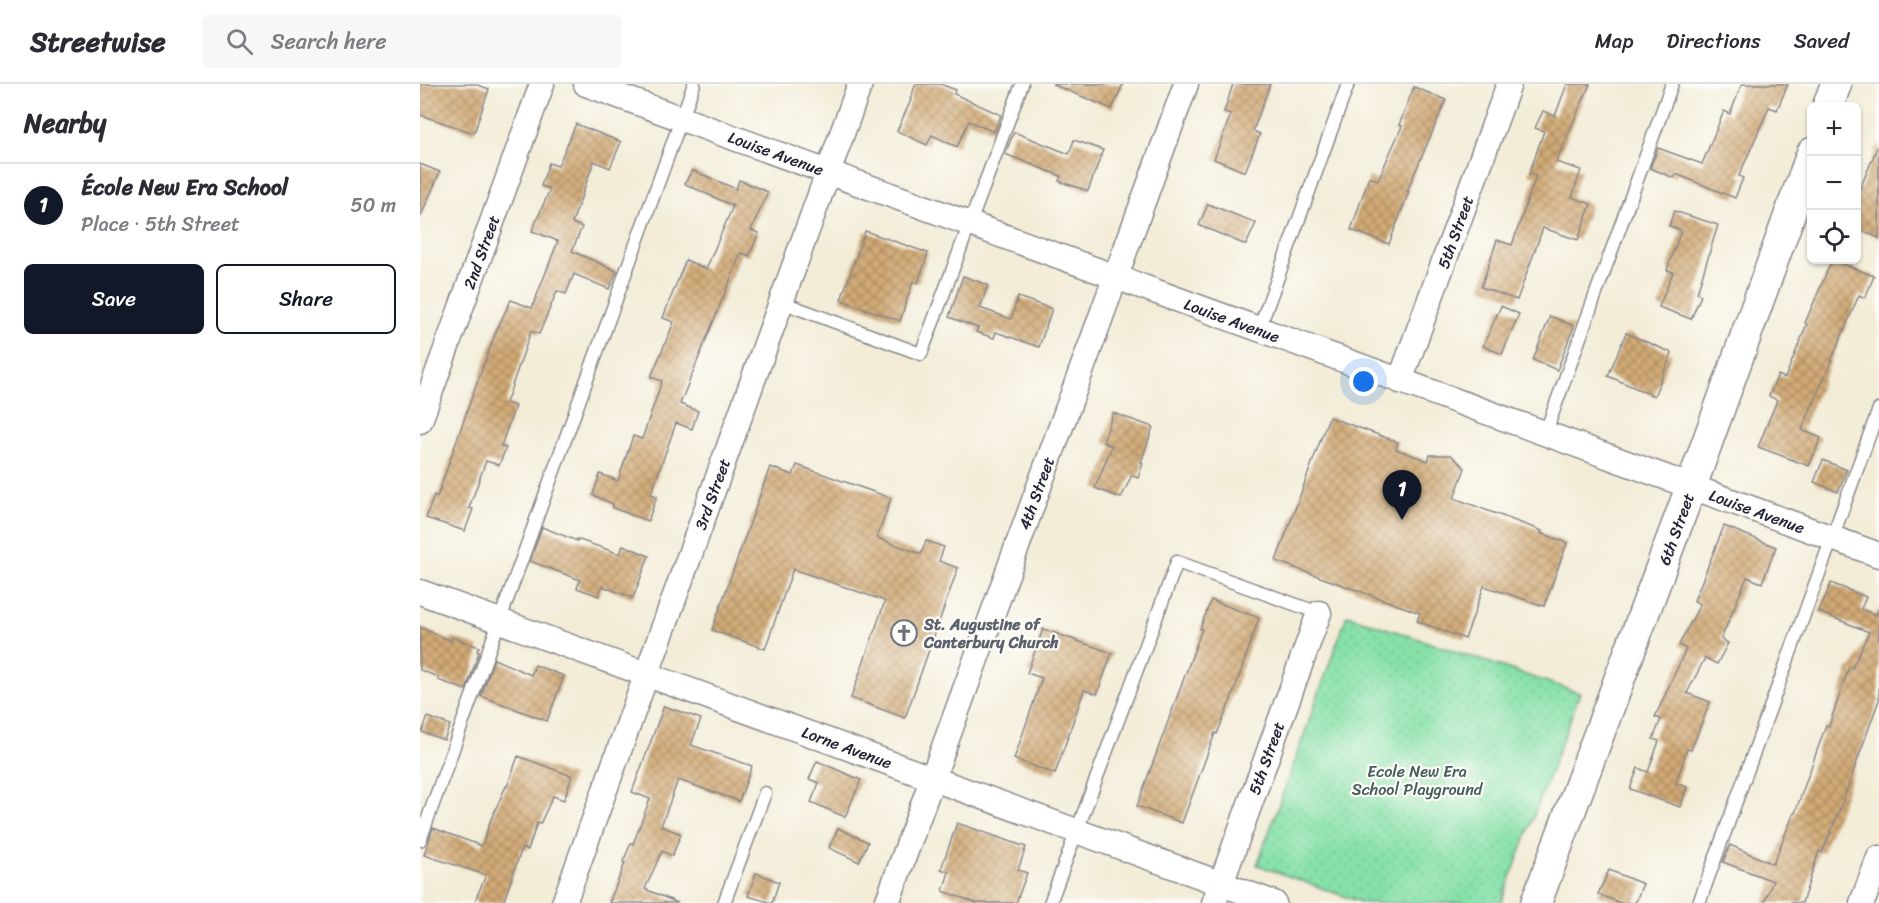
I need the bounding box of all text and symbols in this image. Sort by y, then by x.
search box [202,14,622,68]
text: Streetwise [30,17,166,66]
text: Search here [271,22,387,61]
text: Map [1595,22,1633,60]
text: Directions [1666,22,1761,60]
text: Saved [1794,22,1849,60]
icon: search [223,25,256,58]
text: Nearby [24,100,106,146]
map controls [1807,102,1861,264]
button: + [1807,102,1861,156]
street label: Louise Avenue [724,123,828,184]
button: − [1807,156,1861,210]
text: École New Era School [81,168,288,207]
text: 1 [39,188,48,223]
text: 50 m [351,188,396,223]
street label: 5th Street [1429,192,1482,273]
text: Place · 5th Street [81,207,240,242]
button: locate [1807,210,1861,264]
street label: 2nd Street [455,211,508,293]
button: Save [24,264,204,334]
button: Share [216,264,396,334]
street label: Louise Avenue [1180,290,1284,351]
your location [1349,367,1378,396]
street label: 4th Street [1010,452,1063,534]
street label: 3rd Street [686,454,739,534]
pin: 1 [1382,470,1422,520]
street label: Louise Avenue [1705,481,1809,542]
street label: 6th Street [1650,489,1703,569]
place label: St. Augustine of Canterbury Church [923,610,1059,657]
church icon: St. Augustine of Canterbury Church [889,618,919,648]
street label: Lorne Avenue [798,718,896,777]
street label: 5th Street [1240,718,1293,799]
park label: Ecole New Era School Playground [1352,757,1484,804]

